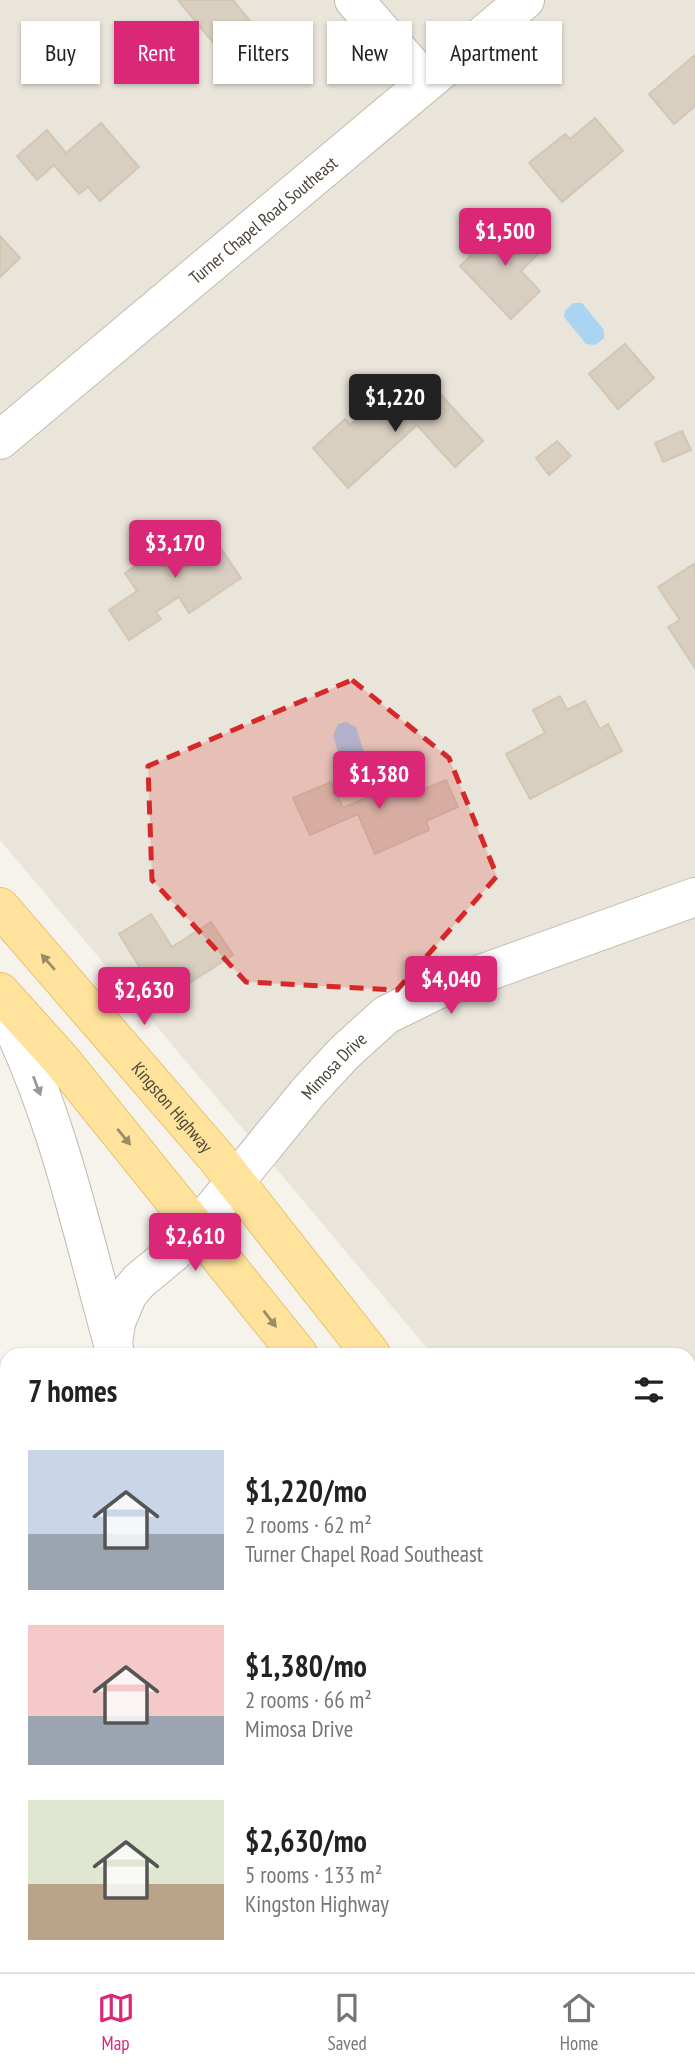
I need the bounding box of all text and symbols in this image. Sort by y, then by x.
chip: Buy [21,21,100,84]
chip: Rent [114,21,199,84]
chip: Filters [213,21,313,84]
chip: New [327,21,412,84]
chip: Apartment [426,21,562,84]
street label: Turner Chapel Road Southeast [184,151,342,288]
pin: $1,500 [448,208,562,268]
text: $1,500 [475,216,535,245]
pin: $1,220 [338,374,452,434]
text: $1,220 [365,382,425,411]
pin: $3,170 [118,520,232,580]
text: $3,170 [145,528,205,557]
pin: $1,380 [322,752,436,811]
text: $1,380 [349,759,409,788]
one-way arrow [41,953,56,970]
pin: $4,040 [394,956,508,1016]
text: $4,040 [421,964,481,993]
pin: $2,630 [87,968,201,1027]
text: $2,630 [114,975,174,1004]
street label: Mimosa Drive [296,1027,371,1104]
street label: Kingston Highway [127,1057,218,1157]
one-way arrow [32,1076,43,1097]
one-way arrow [116,1127,131,1145]
pin: $2,610 [138,1214,252,1273]
text: $2,610 [165,1221,225,1250]
one-way arrow [263,1310,278,1328]
text: 7 homes [28,1371,117,1410]
icon: filters [630,1371,668,1409]
text: $1,220/mo [245,1471,367,1510]
icon: home [84,1478,168,1562]
text: 2 rooms · 62 m² [245,1510,372,1539]
text: Turner Chapel Road Southeast [245,1539,483,1568]
text: $1,380/mo [245,1646,367,1685]
icon: home [84,1653,168,1737]
text: 2 rooms · 66 m² [245,1685,372,1714]
text: Mimosa Drive [245,1714,353,1743]
text: $2,630/mo [245,1821,367,1860]
icon: home [84,1828,168,1912]
text: 5 rooms · 133 m² [245,1860,382,1889]
text: Kingston Highway [245,1889,389,1918]
tab: Map [97,1989,135,2055]
tab: Saved [328,1989,367,2055]
tab: Home [560,1989,598,2055]

